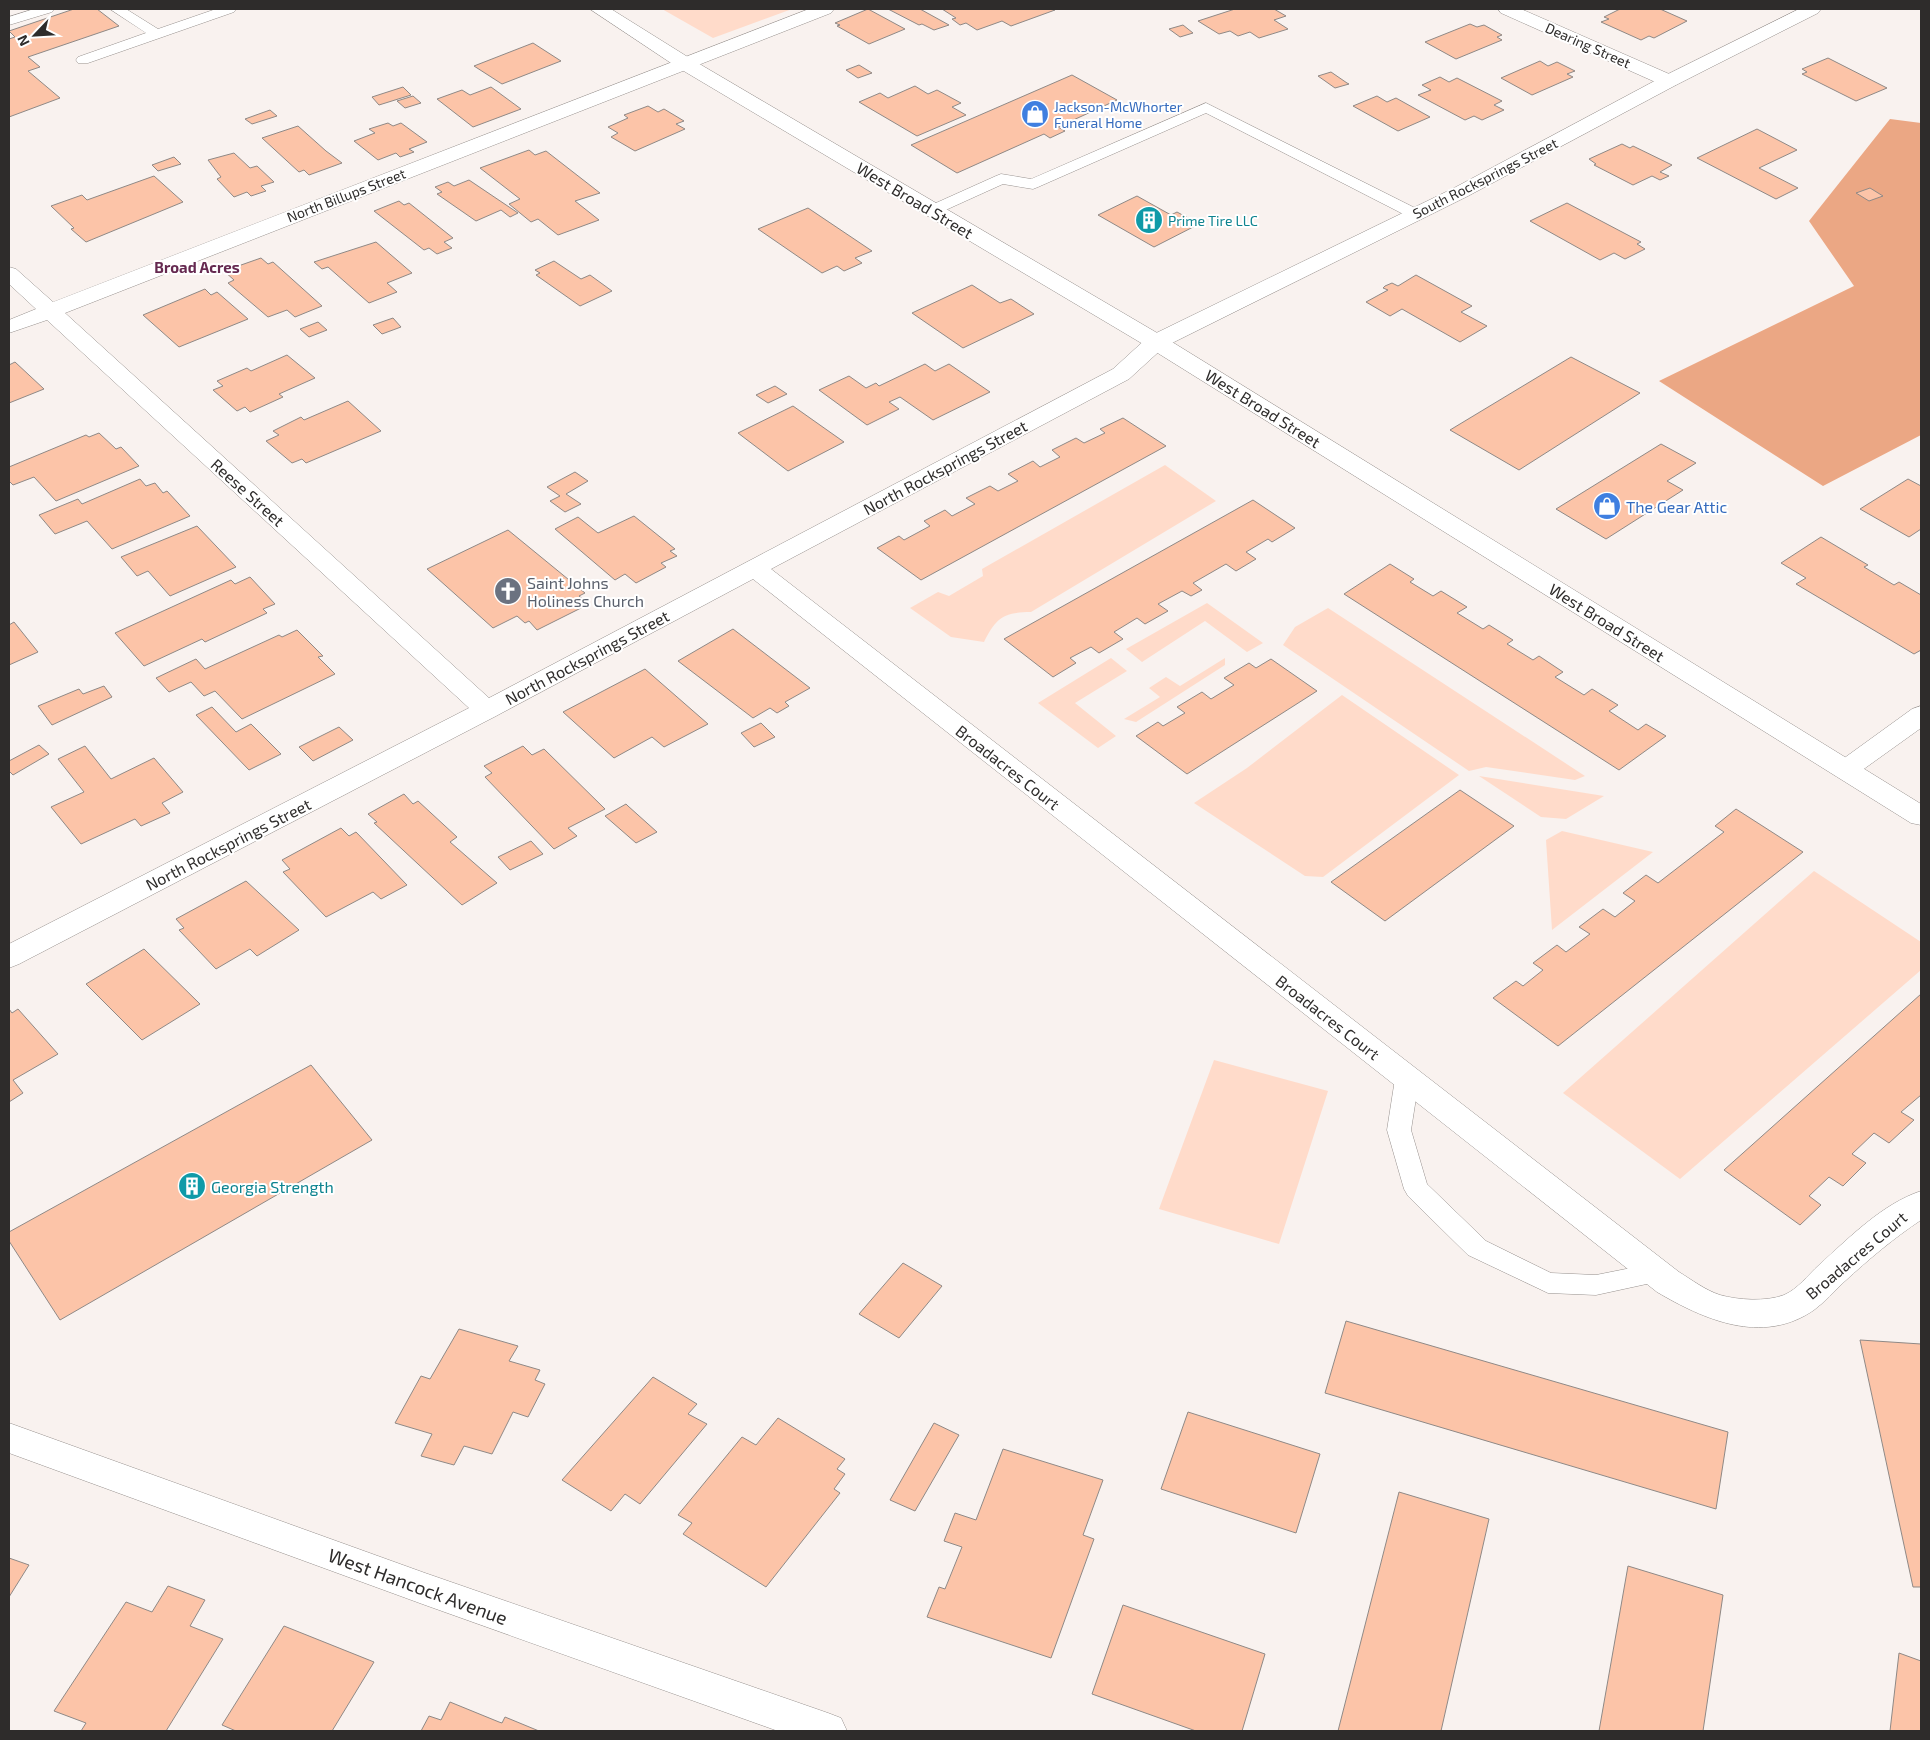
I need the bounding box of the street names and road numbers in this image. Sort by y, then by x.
street label: Dearing Street [1543,19,1633,71]
street label: South Rocksprings Street [1410,134,1560,222]
street label: West Broad Street [853,158,977,242]
street label: North Billups Street [284,165,408,225]
street label: West Broad Street [1202,365,1324,451]
street label: North Rocksprings Street [860,416,1030,518]
street label: Reese Street [208,454,288,530]
street label: West Broad Street [1546,579,1668,665]
street label: North Rocksprings Street [502,606,672,708]
street label: Broadacres Court [952,721,1064,813]
street label: North Rocksprings Street [142,794,314,894]
street label: Broadacres Court [1272,971,1384,1063]
street label: Broadacres Court [1802,1207,1910,1303]
street label: West Hancock Avenue [325,1543,511,1629]

